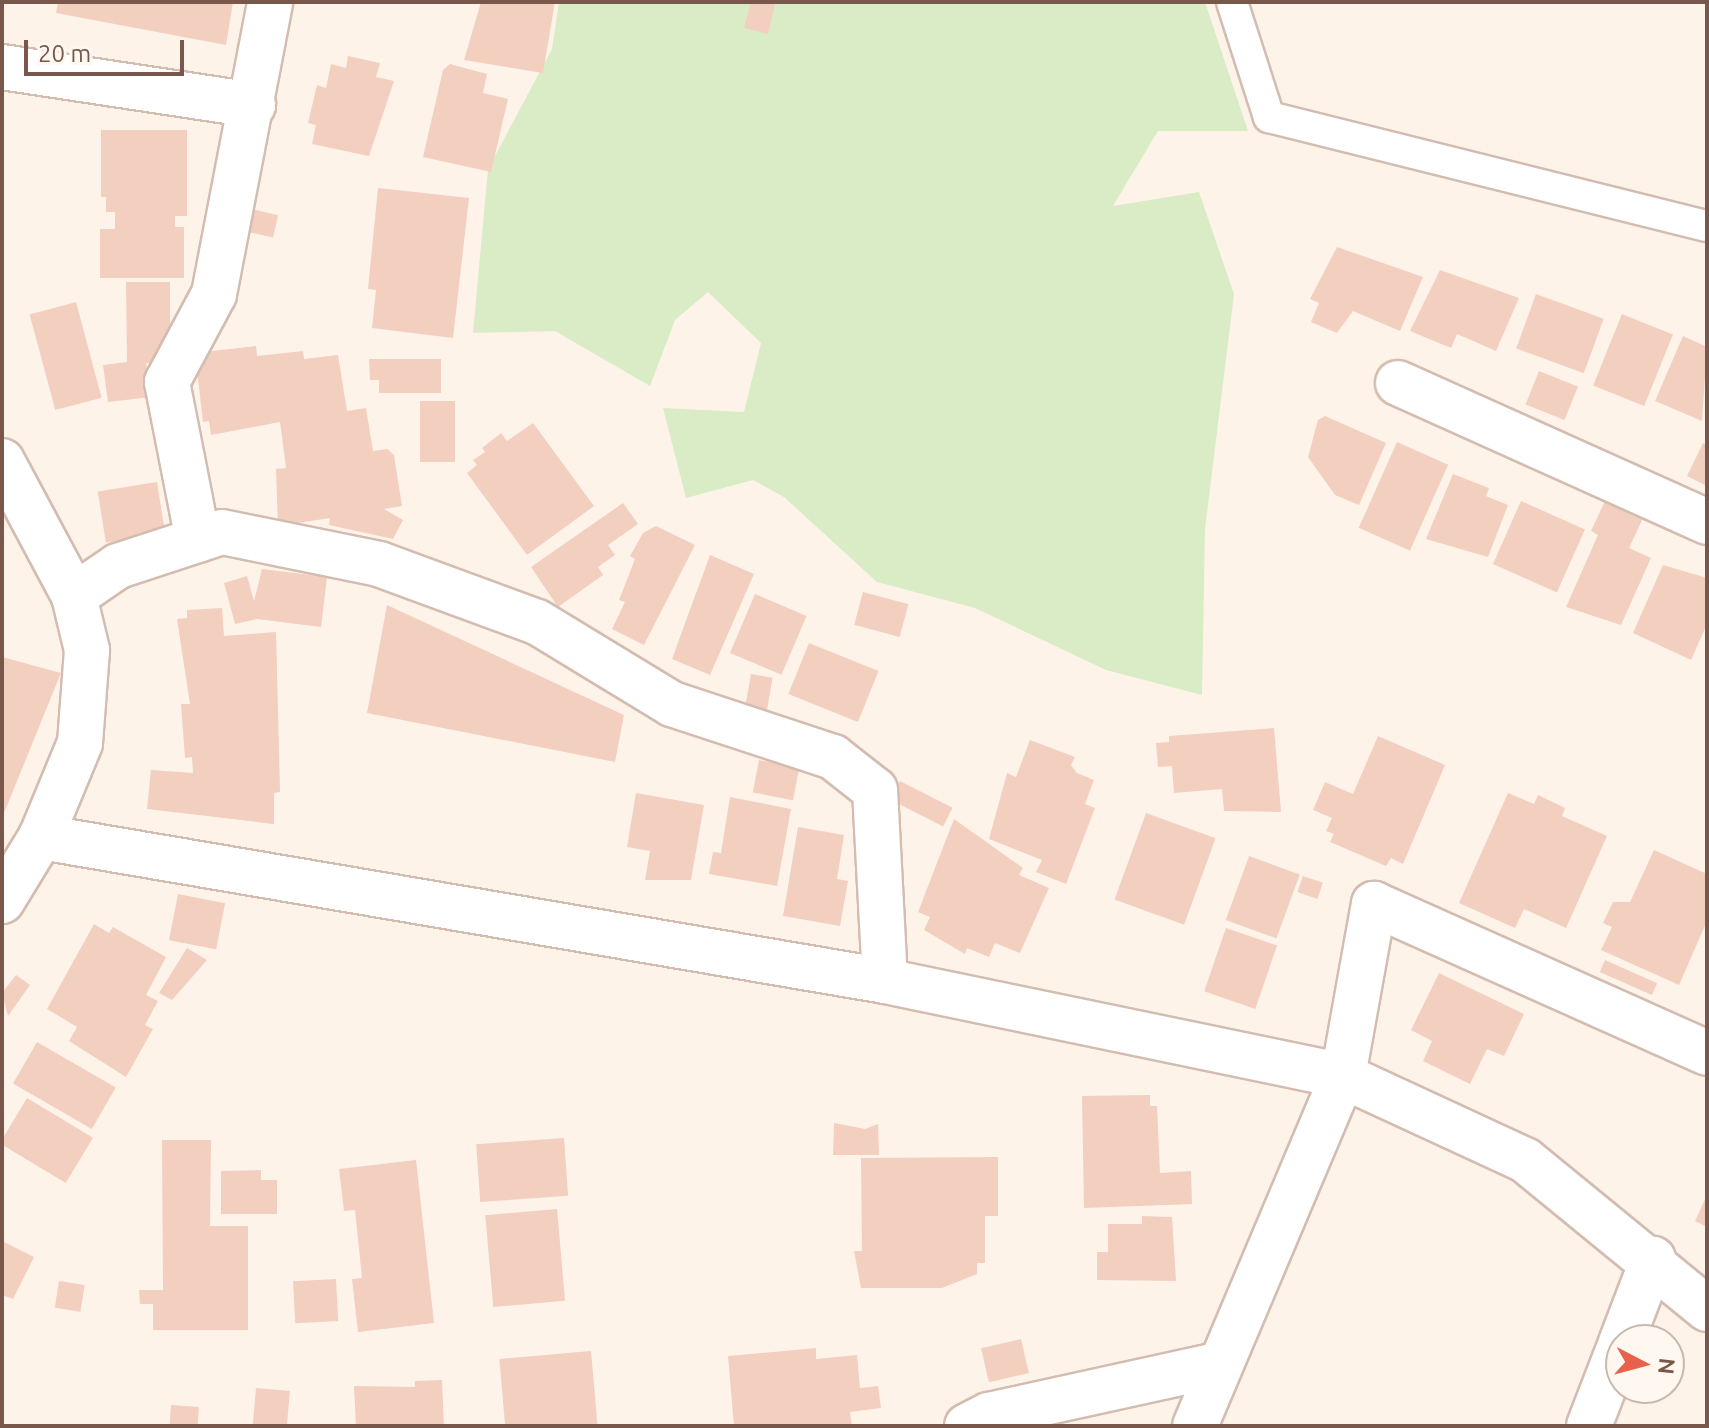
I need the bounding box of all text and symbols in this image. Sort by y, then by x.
scale bar [28,24,188,74]
text: 20 m [38,40,91,67]
north arrow [1605,1324,1685,1404]
text: N [1654,1357,1681,1376]

